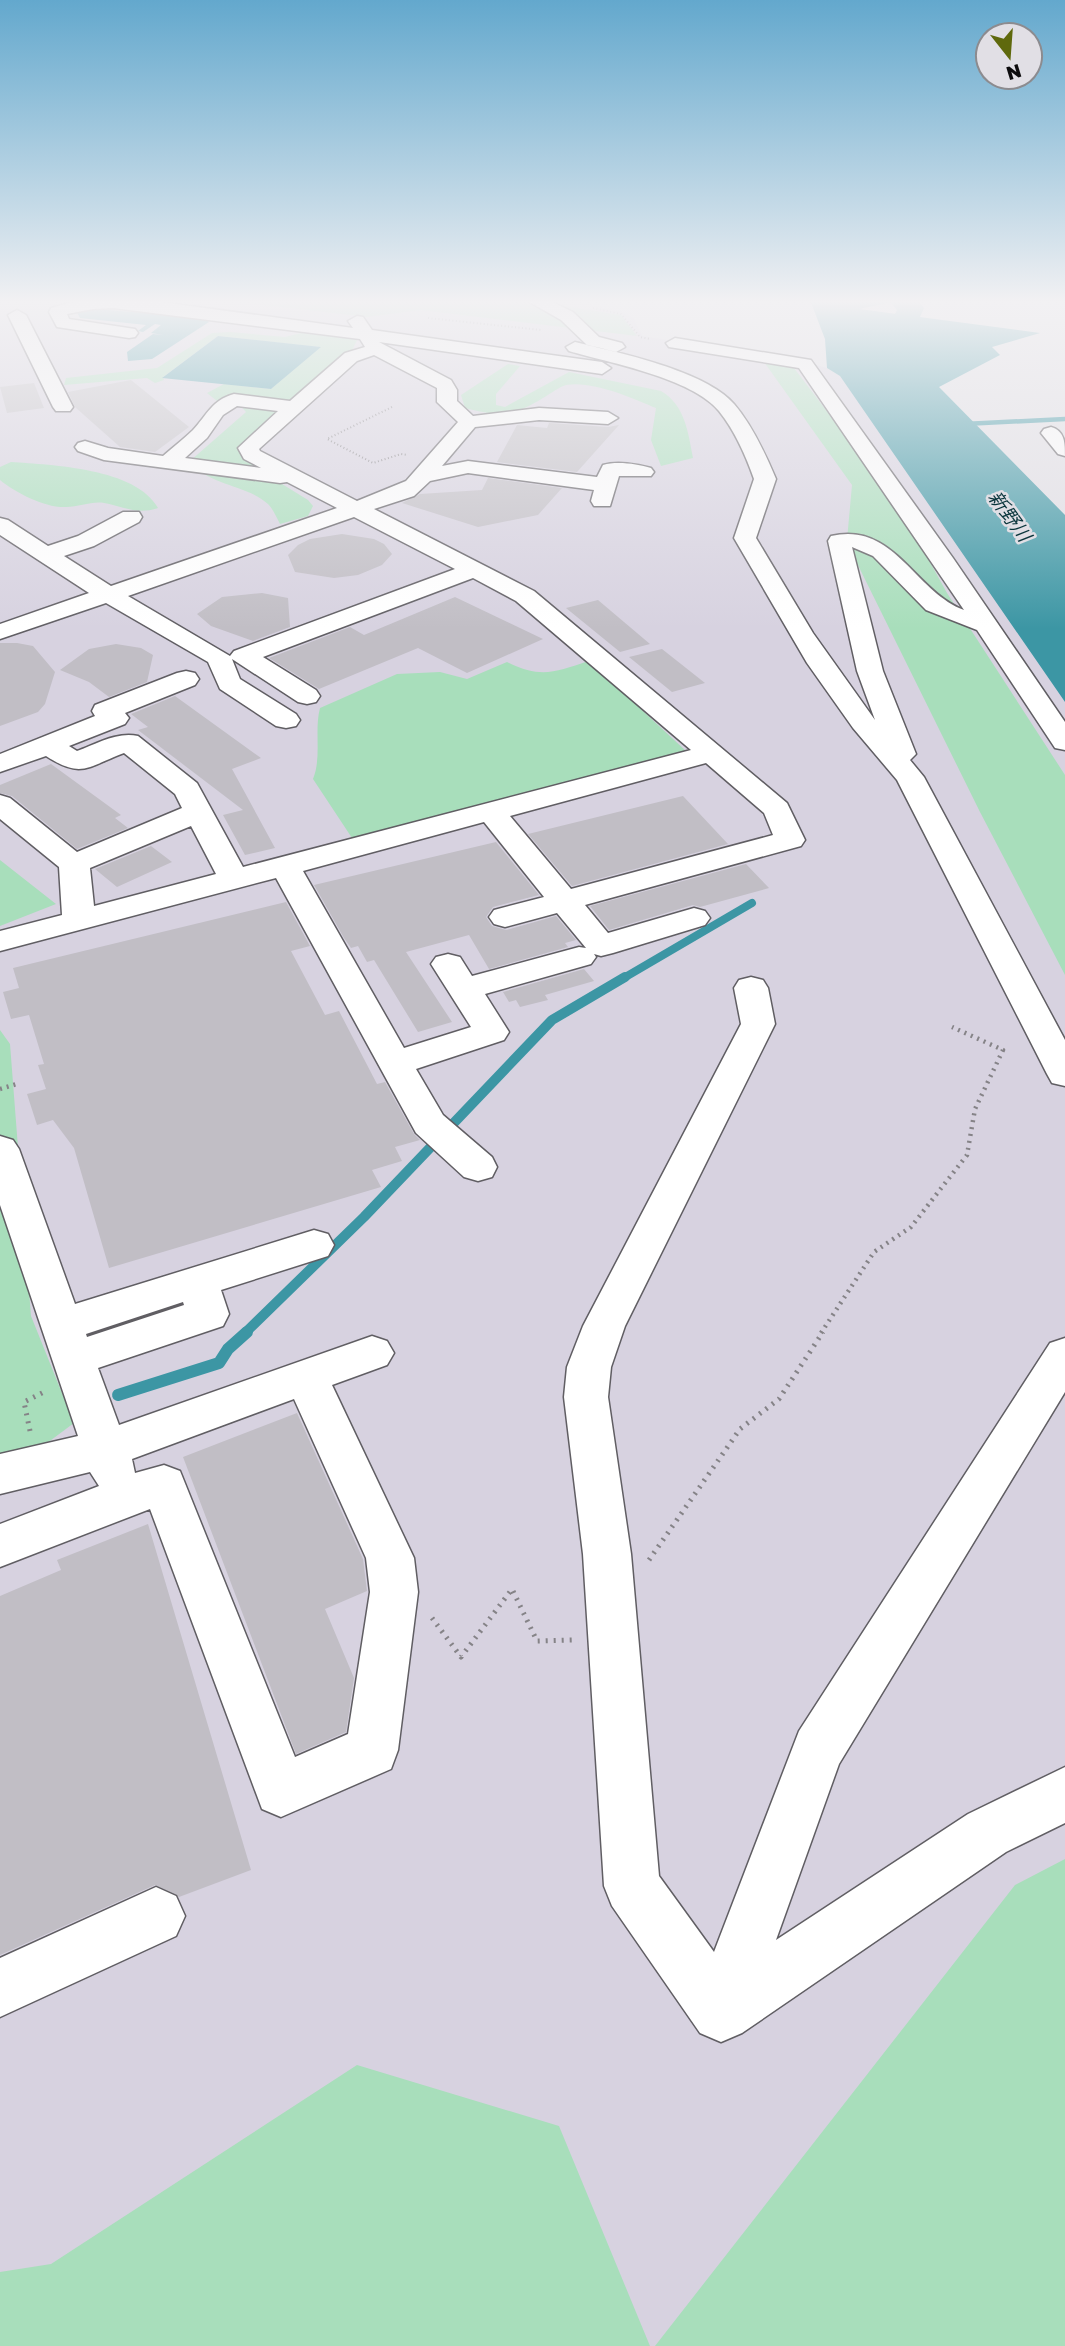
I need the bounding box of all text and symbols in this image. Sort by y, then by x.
north arrow [974,21,1044,91]
text: N [1004,60,1024,86]
water label: 新野川 [984,486,1038,547]

